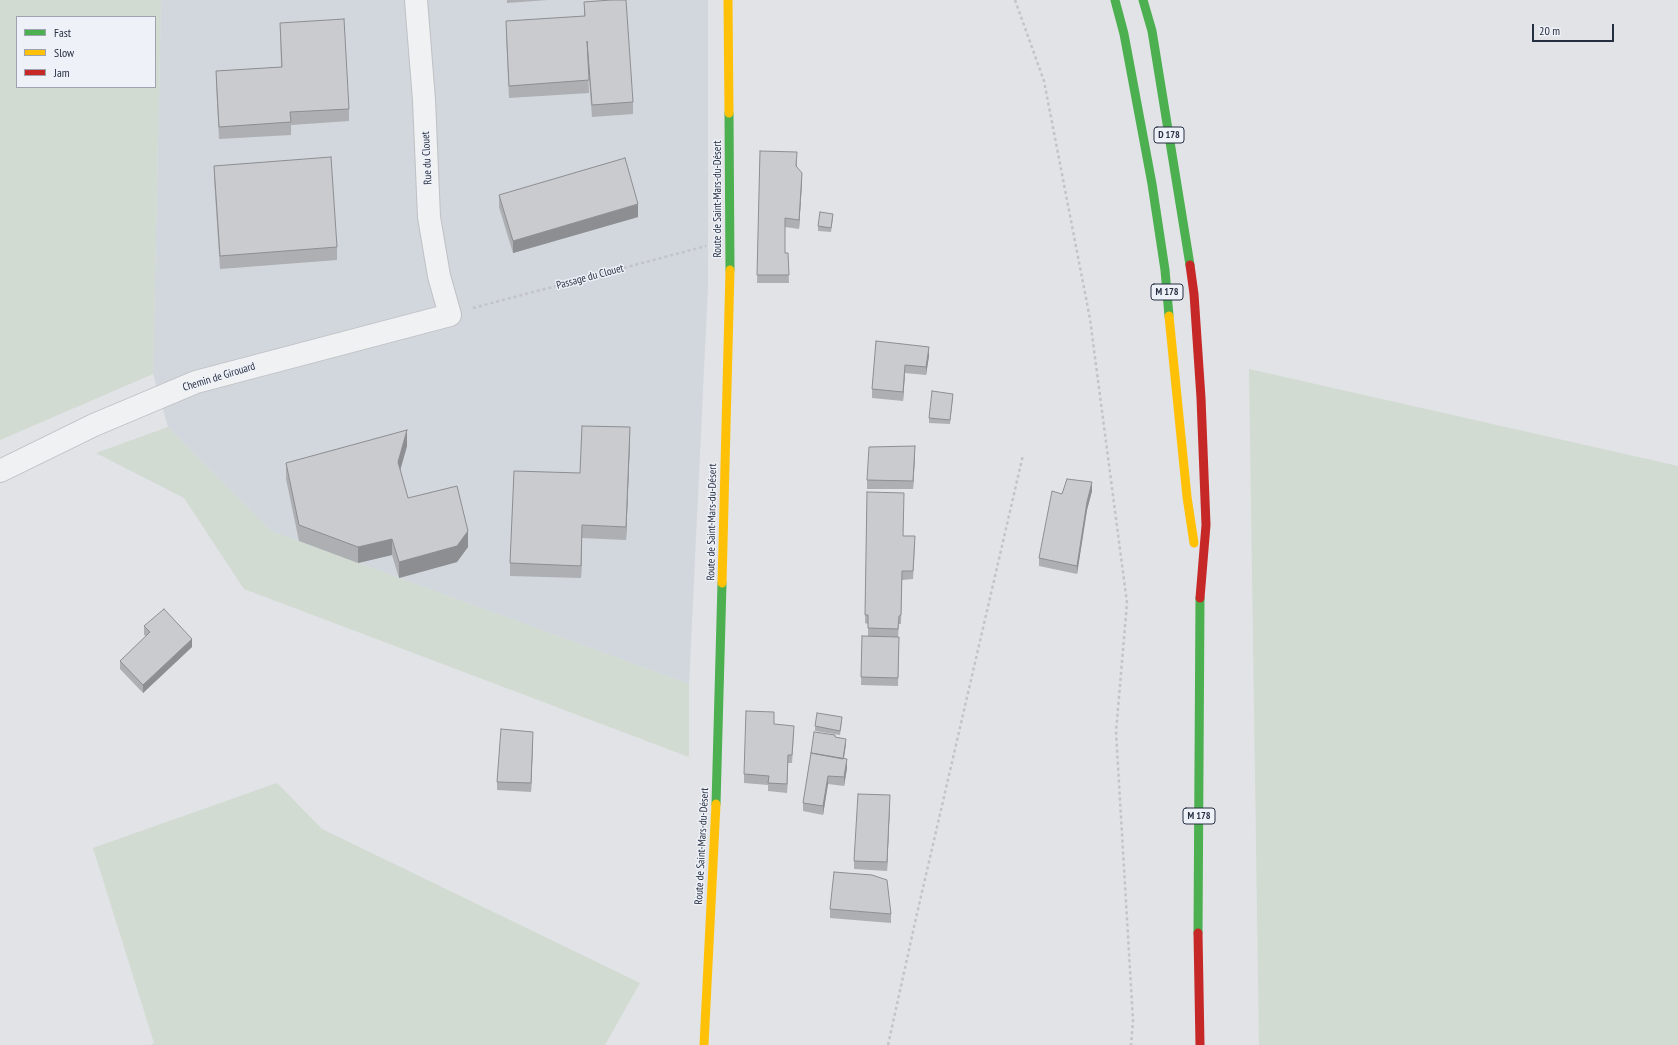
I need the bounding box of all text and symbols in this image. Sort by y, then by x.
legend [16,16,156,88]
scale bar [1534,16,1616,42]
text: 20 m [1539,23,1560,38]
text: Fast [54,25,71,40]
text: Slow [54,45,74,60]
text: Jam [54,65,70,80]
road number: D 178 [1154,127,1184,143]
street label: Rue du Clouet [419,131,435,185]
street label: Route de Saint-Mars-du-Désert [711,140,725,258]
street label: Passage du Clouet [555,262,625,292]
road number: M 178 [1151,284,1183,300]
street label: Chemin de Girouard [181,360,257,394]
street label: Route de Saint-Mars-du-Désert [704,463,720,581]
street label: Route de Saint-Mars-du-Désert [692,787,712,905]
road number: M 178 [1183,808,1215,824]

